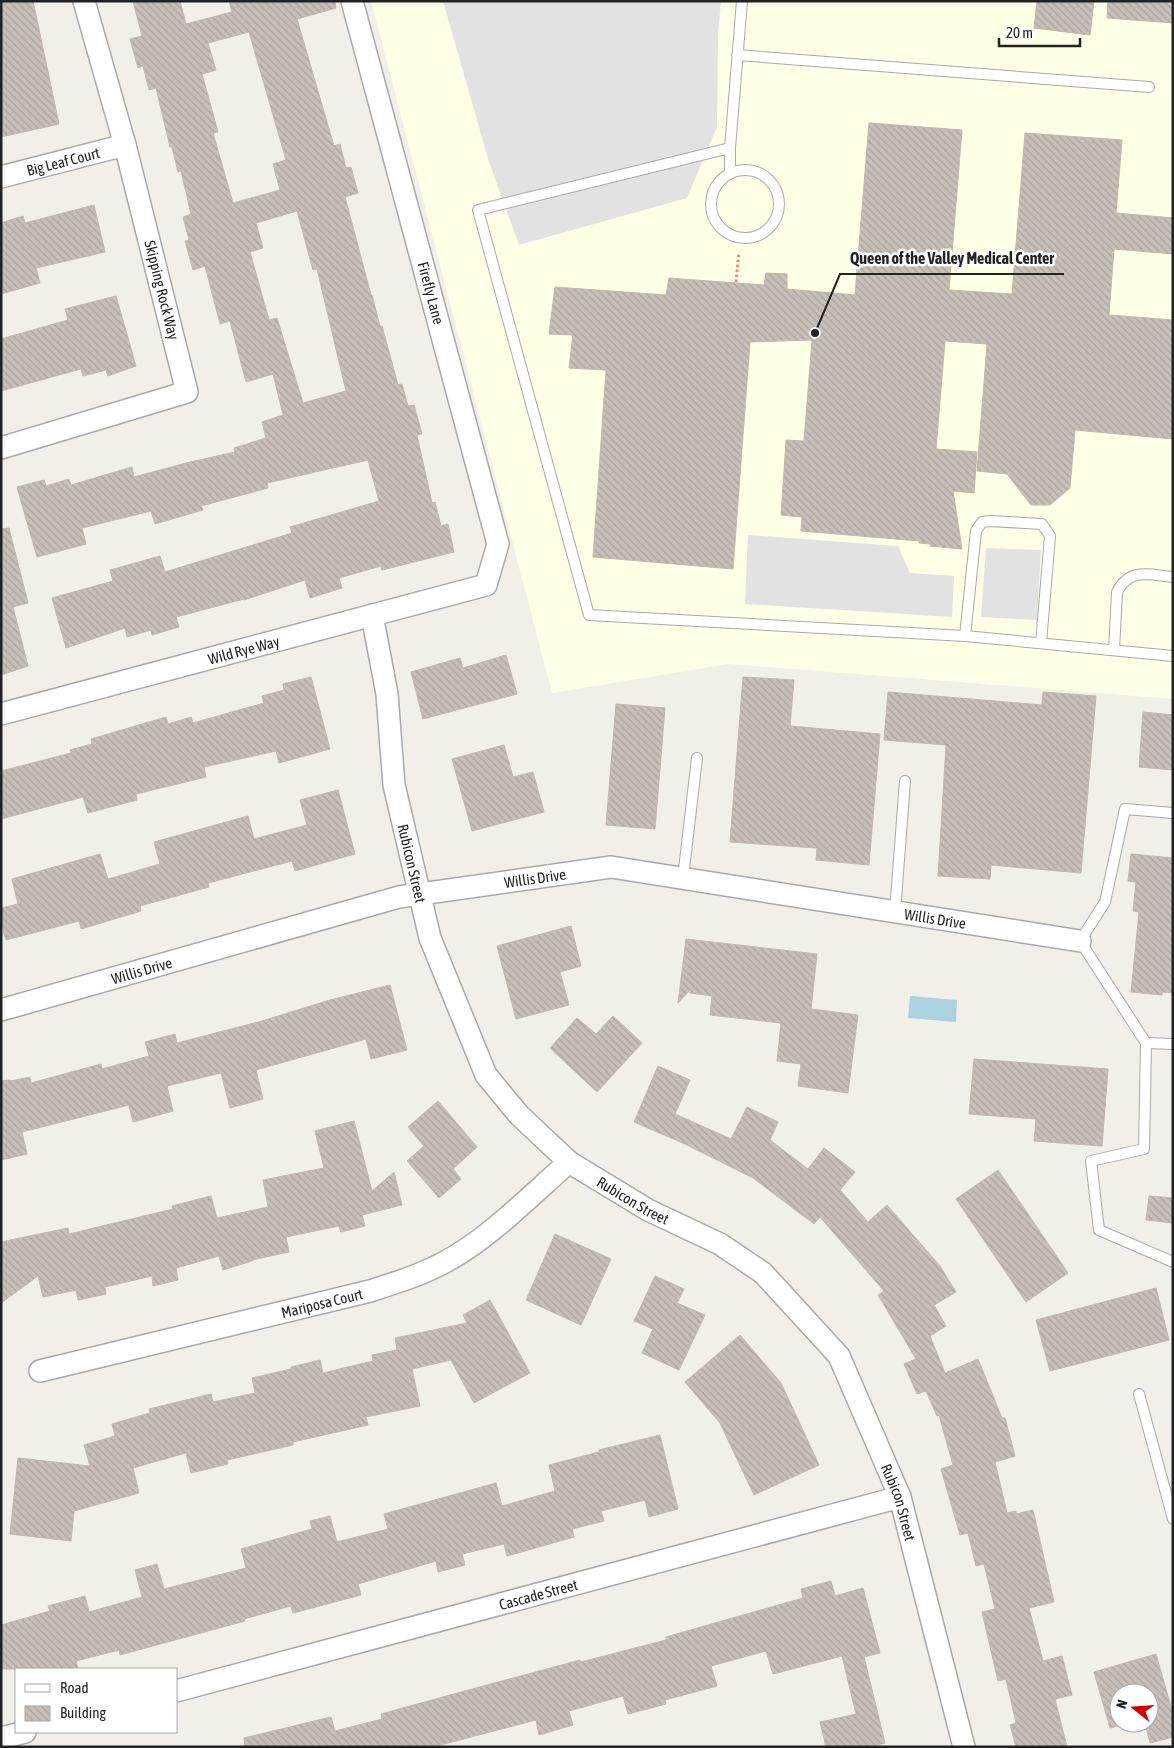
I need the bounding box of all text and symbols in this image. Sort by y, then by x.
scale bar [999,15,1080,47]
text: 20 m [1006,24,1033,41]
street label: Big Leaf Court [25,143,101,179]
street label: Skipping Rock Way [141,239,183,341]
callout: Queen of the Valley Medical Center [840,243,1064,274]
text: Queen of the Valley Medical Center [850,249,1054,267]
street label: Firefly Lane [415,260,448,326]
street label: Wild Rye Way [206,632,281,667]
street label: Rubicon Street [395,822,430,904]
street label: Willis Drive [503,865,567,891]
street label: Willis Drive [903,905,967,931]
street label: Willis Drive [109,953,174,987]
street label: Rubicon Street [594,1173,672,1227]
street label: Mariposa Court [279,1285,364,1321]
street label: Rubicon Street [878,1461,919,1542]
street label: Cascade Street [497,1575,579,1613]
legend [15,1668,178,1733]
text: Road [60,1679,89,1696]
north arrow [1109,1683,1159,1733]
text: N [1113,1698,1130,1710]
text: Building [60,1704,106,1721]

